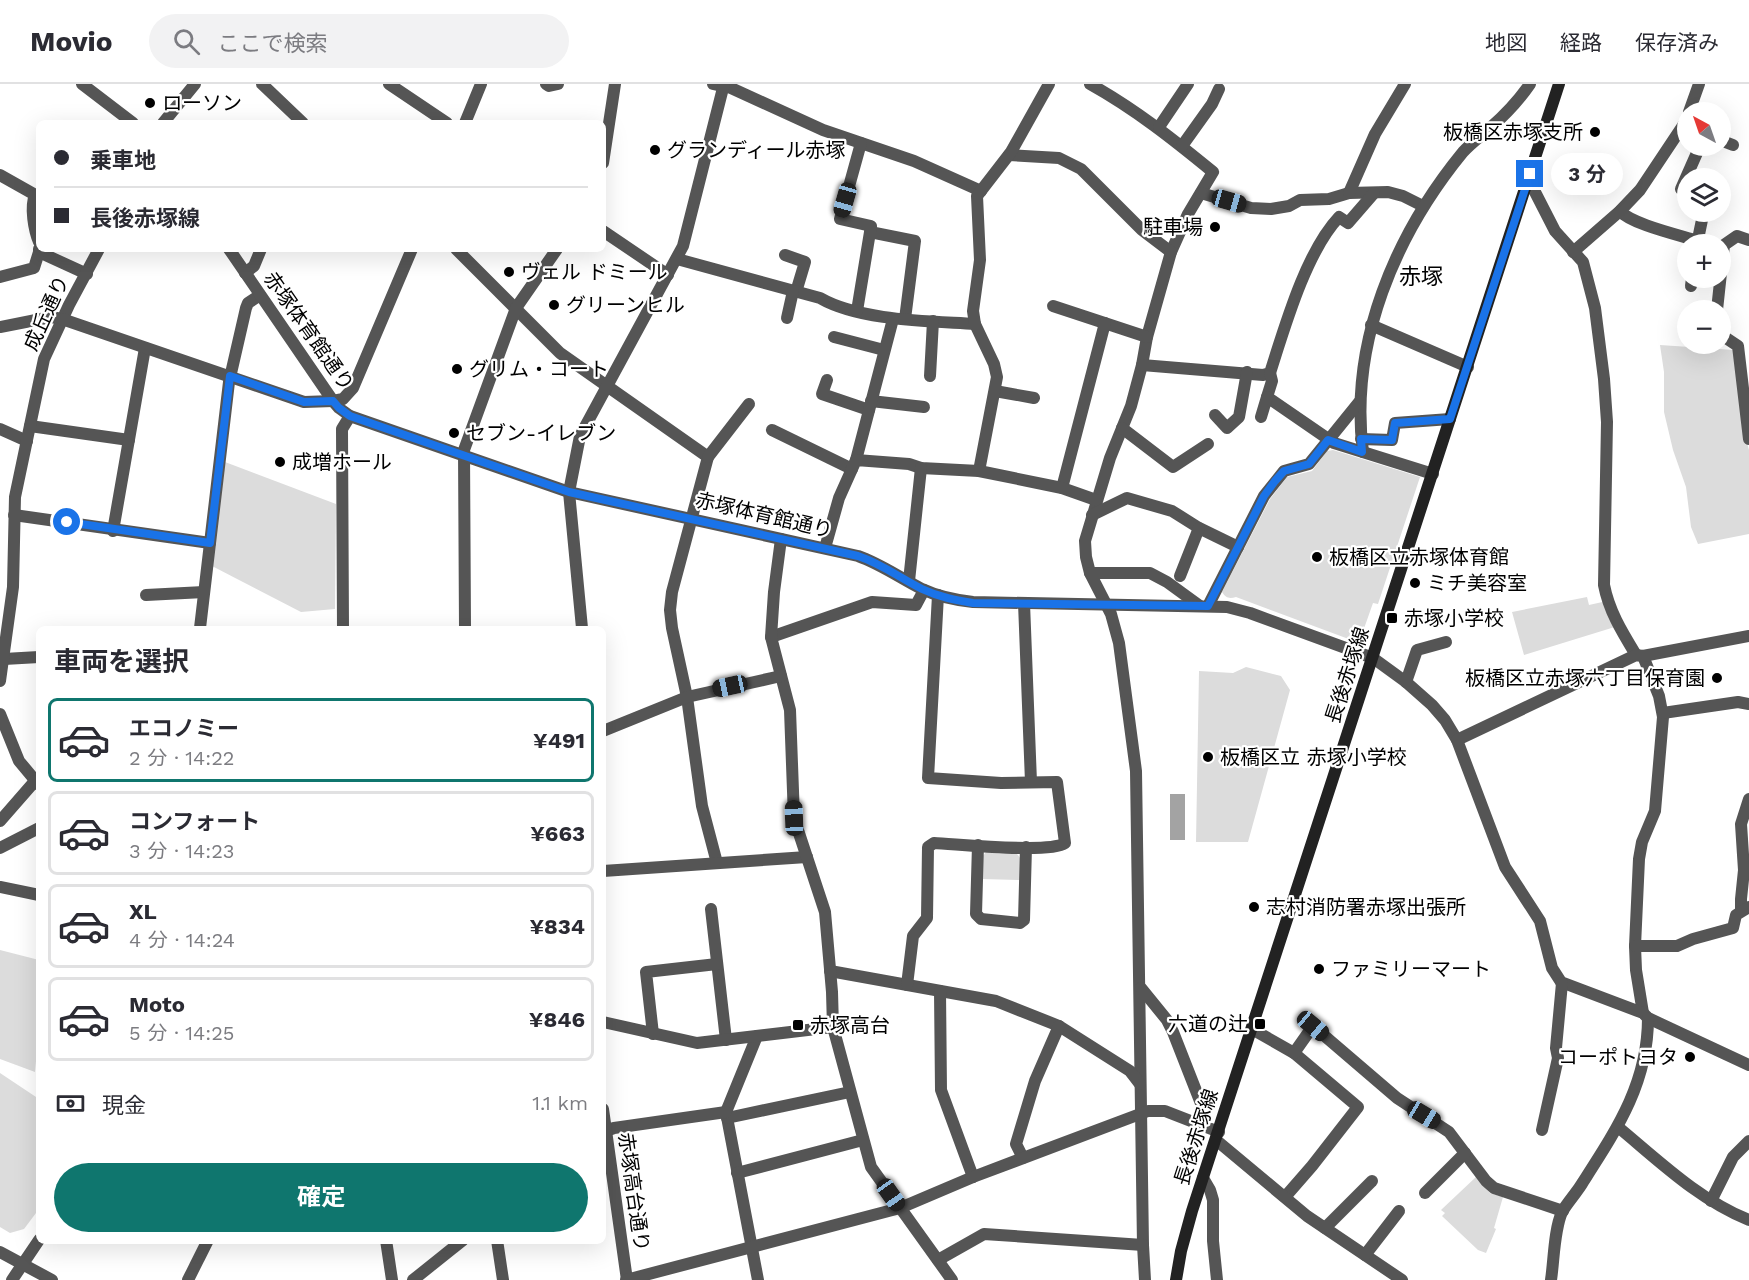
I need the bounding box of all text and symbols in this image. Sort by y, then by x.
search box [149,14,569,68]
text: Movio [30,25,113,58]
icon: search [170,25,203,58]
text: 地図 [1485,30,1527,55]
text: 経路 [1560,30,1602,55]
text: 保存済み [1635,30,1719,55]
text: ここで検索 [218,31,328,56]
place label: ローソン [162,91,242,115]
marker: ローソン [143,96,157,110]
north arrow [1677,102,1731,156]
map controls [1677,102,1731,354]
place label: 板橋区赤塚支所 [1443,120,1583,144]
marker: 板橋区赤塚支所 [1588,125,1602,139]
place label: グランディール赤塚 [667,138,846,162]
marker: グランディール赤塚 [648,143,662,157]
text: 乗車地 [90,148,156,173]
callout: 3 分 [1551,153,1623,195]
route end [1516,160,1543,187]
text: 3 分 [1568,162,1606,186]
button: layers [1677,168,1731,222]
car [831,180,859,220]
car [1209,187,1249,215]
text: 長後赤塚線 [90,206,200,231]
place label: 駐車場 [1143,215,1203,239]
marker: 駐車場 [1208,220,1222,234]
button: + [1677,234,1731,288]
place label: ヴェル ドミール [521,260,668,284]
district label: 赤塚 [1399,264,1443,289]
marker: ヴェル ドミール [502,265,516,279]
street label: 赤塚体育館通り [259,267,359,395]
street label: 成丘通り [18,272,74,354]
place label: グリーンヒル [566,293,685,317]
marker: グリーンヒル [547,298,561,312]
button: − [1677,300,1731,354]
place label: グリム・コート [469,357,609,381]
marker: グリム・コート [450,362,464,376]
place label: セブン-イレブン [466,421,616,445]
marker: セブン-イレブン [447,426,461,440]
place label: 成増ホール [292,450,392,474]
marker: 成増ホール [273,455,287,469]
street label: 赤塚体育館通り [693,488,835,542]
route start [53,508,80,535]
place label: 板橋区立赤塚体育館 [1329,545,1509,569]
marker: 板橋区立赤塚体育館 [1310,550,1324,564]
place label: ミチ美容室 [1427,571,1527,595]
marker: ミチ美容室 [1408,576,1422,590]
place label: 赤塚小学校 [1404,606,1504,630]
marker: 赤塚小学校 [1385,611,1399,625]
street label: 長後赤塚線 [1320,624,1374,726]
text: 車両を選択 [54,646,189,678]
place label: 板橋区立赤塚六丁目保育園 [1465,666,1705,690]
marker: 板橋区立赤塚六丁目保育園 [1710,671,1724,685]
car [711,673,749,699]
icon: car [57,713,111,767]
text: エコノミー [129,716,239,741]
text: ¥491 [533,728,585,753]
place label: 板橋区立 赤塚小学校 [1220,745,1407,769]
text: 2 分 · 14:22 [129,746,235,770]
marker: 板橋区立 赤塚小学校 [1201,750,1215,764]
car [784,800,804,836]
icon: car [57,806,111,860]
text: コンフォート [129,809,260,834]
text: ¥663 [530,821,585,846]
text: 3 分 · 14:23 [129,839,235,863]
place label: 志村消防署赤塚出張所 [1266,895,1466,919]
icon: car [57,899,111,953]
text: XL [129,899,157,924]
marker: 志村消防署赤塚出張所 [1247,900,1261,914]
text: ¥834 [529,914,585,939]
text: 4 分 · 14:24 [129,928,235,952]
place label: ファミリーマート [1331,957,1491,981]
marker: ファミリーマート [1312,962,1326,976]
icon: car [57,992,111,1046]
text: Moto [129,992,185,1017]
text: ¥846 [529,1007,585,1032]
car [1293,1008,1333,1044]
place label: 六道の辻 [1168,1012,1248,1036]
place label: 赤塚高台 [810,1013,890,1037]
marker: 六道の辻 [1253,1017,1267,1031]
marker: 赤塚高台 [791,1018,805,1032]
text: 5 分 · 14:25 [129,1021,234,1045]
place label: コーポトヨタ [1558,1045,1678,1069]
marker: コーポトヨタ [1683,1050,1697,1064]
street label: 長後赤塚線 [1169,1086,1223,1188]
icon: cash [54,1087,87,1120]
text: 1.1 km [532,1091,588,1115]
text: 現金 [102,1093,146,1118]
car [1404,1098,1444,1132]
street label: 赤塚高台通り [614,1131,654,1253]
button: 確定 [54,1163,588,1232]
car [873,1175,909,1215]

